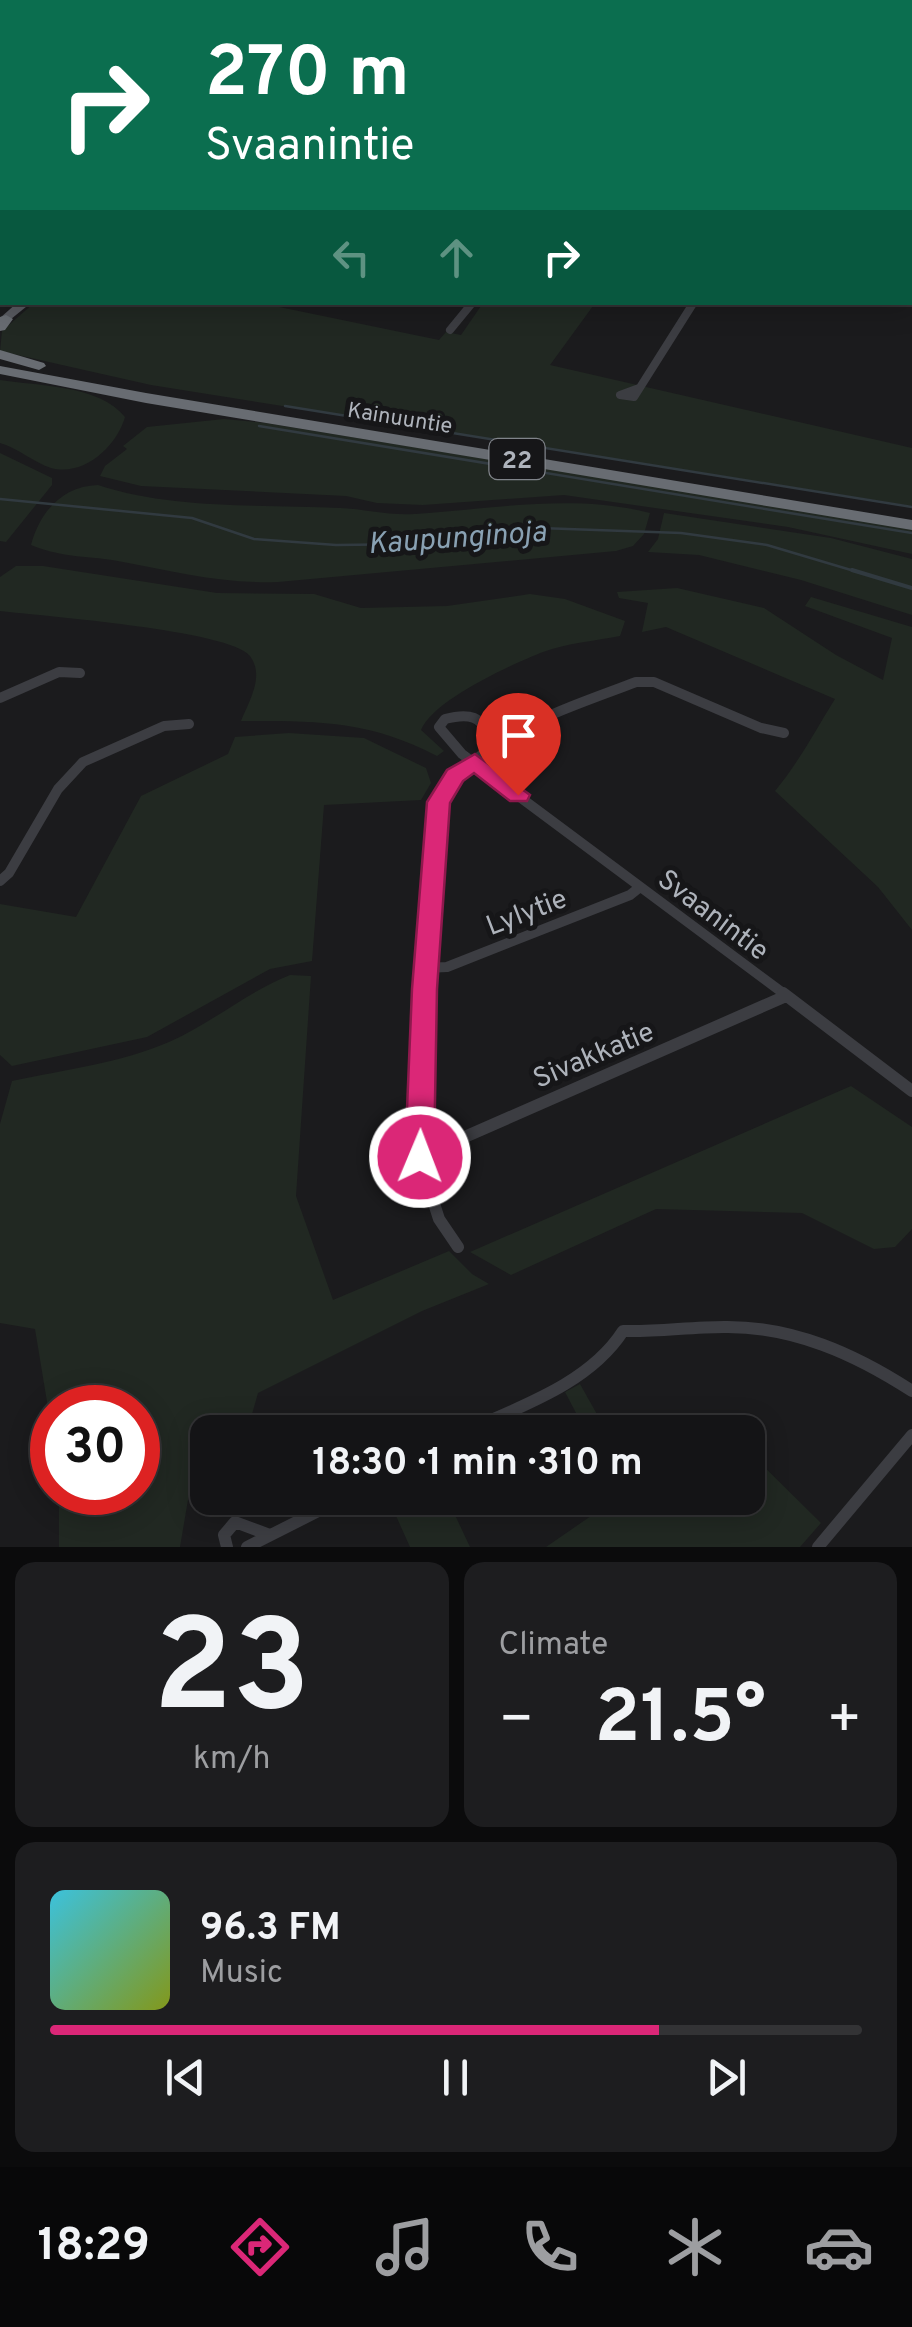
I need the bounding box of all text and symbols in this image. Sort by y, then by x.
text: 270 m [205,32,410,121]
icon: right [40,40,170,170]
text: Svaanintie [205,119,415,176]
icon: left [324,230,379,285]
icon: ahead [429,230,484,285]
icon: right [534,230,589,285]
street label: Kainuuntie [345,398,454,441]
road number: 22 [490,439,544,479]
water label: Kaupunginoja [367,515,548,564]
pin [476,693,561,796]
icon: arrive [491,708,546,763]
street label: Svaanintie [649,863,775,970]
street label: Lylytie [481,882,573,946]
street label: Sivakkatie [528,1015,660,1098]
position arrow [368,1105,472,1209]
speed limit sign: 30 [30,1385,160,1515]
text: 18:30 · 1 min · 310 m [312,1440,643,1489]
text: 23 [153,1592,310,1757]
text: Climate [499,1626,608,1666]
text: 21.5° [595,1674,766,1769]
text: − [499,1687,534,1757]
text: + [827,1687,862,1757]
text: km/h [193,1740,271,1780]
text: 96.3 FM [200,1905,341,1954]
text: Music [200,1954,283,1994]
icon: previous [158,2050,213,2105]
icon: pause [428,2050,483,2105]
icon: next [699,2050,754,2105]
icon: directions [225,2212,295,2282]
icon: music [370,2212,440,2282]
icon: phone [515,2212,585,2282]
icon: climate [660,2212,730,2282]
icon: car [804,2212,874,2282]
text: 18:29 [37,2219,150,2276]

